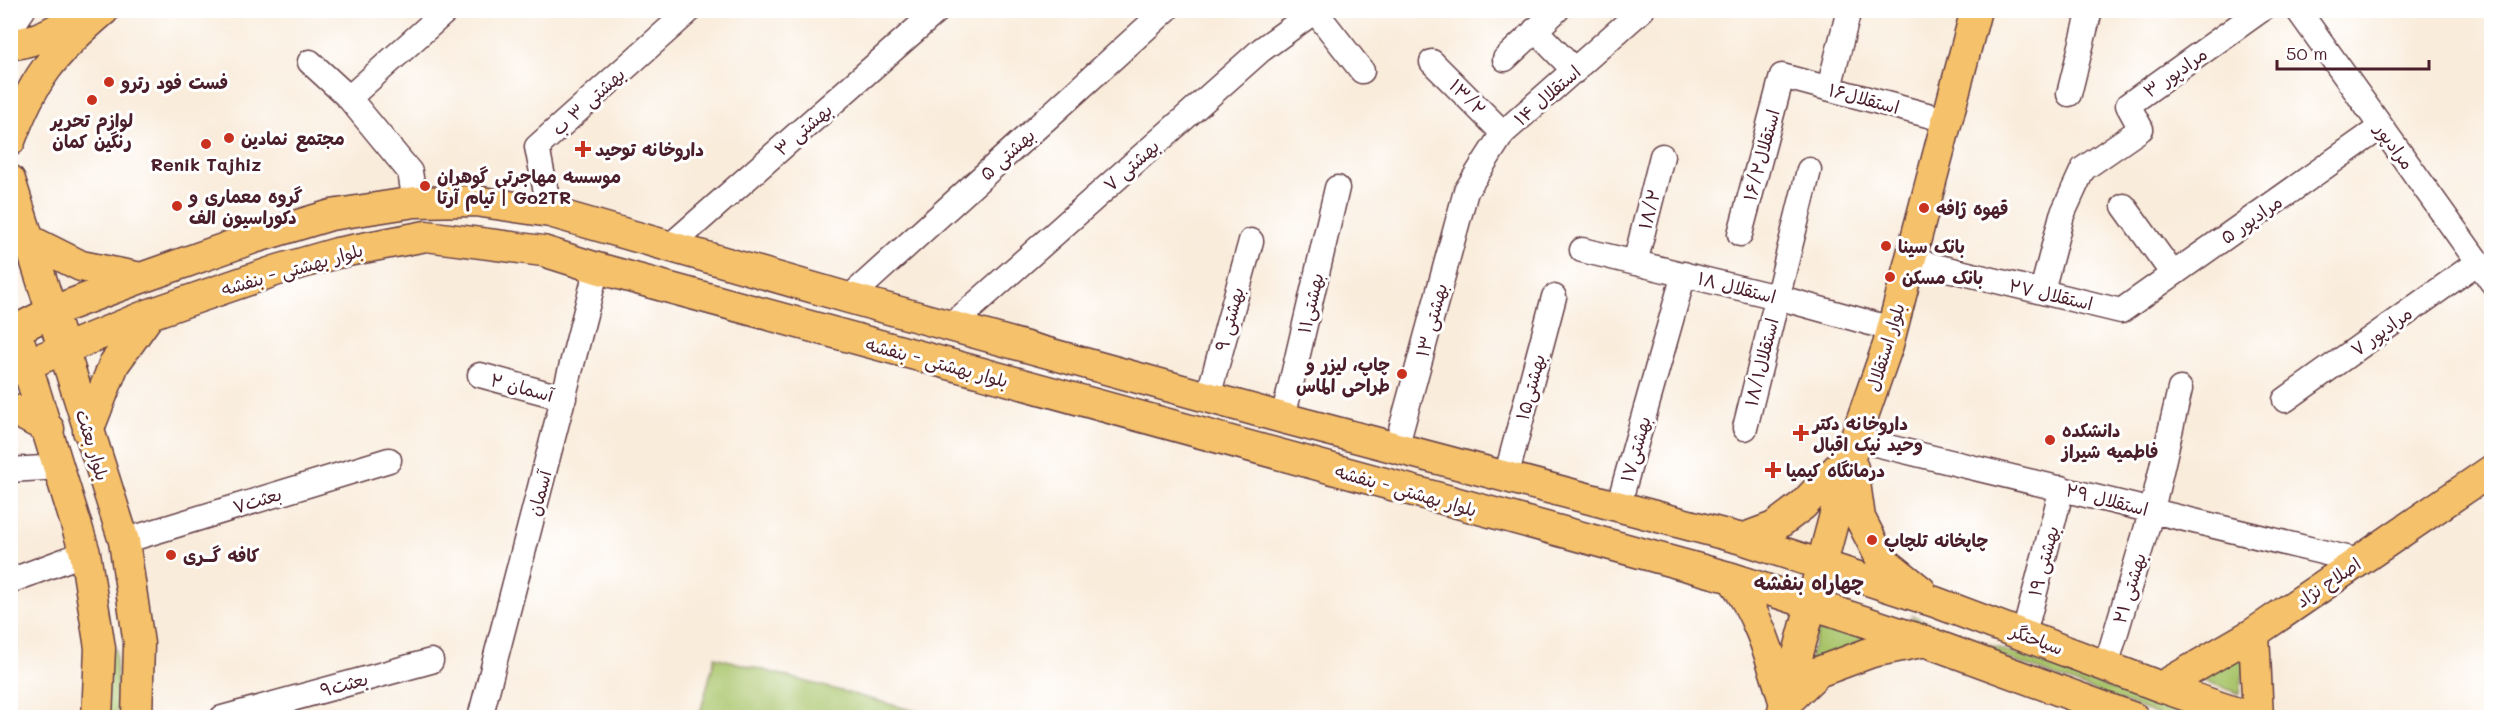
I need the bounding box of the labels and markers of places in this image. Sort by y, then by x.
place label: فست فود رترو [119,70,228,94]
marker: فست فود رترو [102,75,116,89]
marker: لوازم تحریر رنگین کمان [85,93,99,107]
place label: لوازم تحریر رنگین کمان [49,108,133,153]
place label: مجتمع نمادین [241,126,345,152]
marker: مجتمع نمادین [222,131,236,145]
marker: Renik Tajhiz [199,137,213,151]
place label: داروخانه توحید [595,137,704,162]
marker: داروخانه توحید [576,142,590,156]
place label: Renik Tajhiz [151,152,261,176]
place label: موسسه مهاجرتی گوهران تیام آرتا | Go2TR [437,164,621,212]
marker: موسسه مهاجرتی گوهران تیام آرتا | Go2TR [418,179,432,193]
place label: گروه معماری و دکوراسیون الف [187,184,302,229]
place label: قهوه ژافه [1936,196,2008,221]
marker: گروه معماری و دکوراسیون الف [170,199,184,213]
marker: قهوه ژافه [1917,201,1931,215]
place label: بانک سینا [1898,234,1965,258]
marker: بانک سینا [1879,239,1893,253]
place label: بانک مسکن [1902,265,1983,289]
marker: بانک مسکن [1883,270,1897,284]
place label: چاپ، لیزر و طراحی الماس [1296,352,1390,398]
marker: چاپ، لیزر و طراحی الماس [1395,367,1409,381]
place label: داروخانه دکتر وحید نیک اقبال [1811,411,1923,456]
place label: دانشکده فاطمیه شیراز [2060,418,2159,463]
marker: داروخانه دکتر وحید نیک اقبال [1794,426,1808,440]
marker: دانشکده فاطمیه شیراز [2043,433,2057,447]
place label: درمانگاه کیمیا [1786,458,1885,482]
marker: درمانگاه کیمیا [1764,461,1782,479]
place label: چاپخانه تلچاپ [1884,528,1988,553]
marker: چاپخانه تلچاپ [1865,533,1879,547]
place label: کافه گــری [183,543,259,567]
marker: کافه گــری [164,548,178,562]

